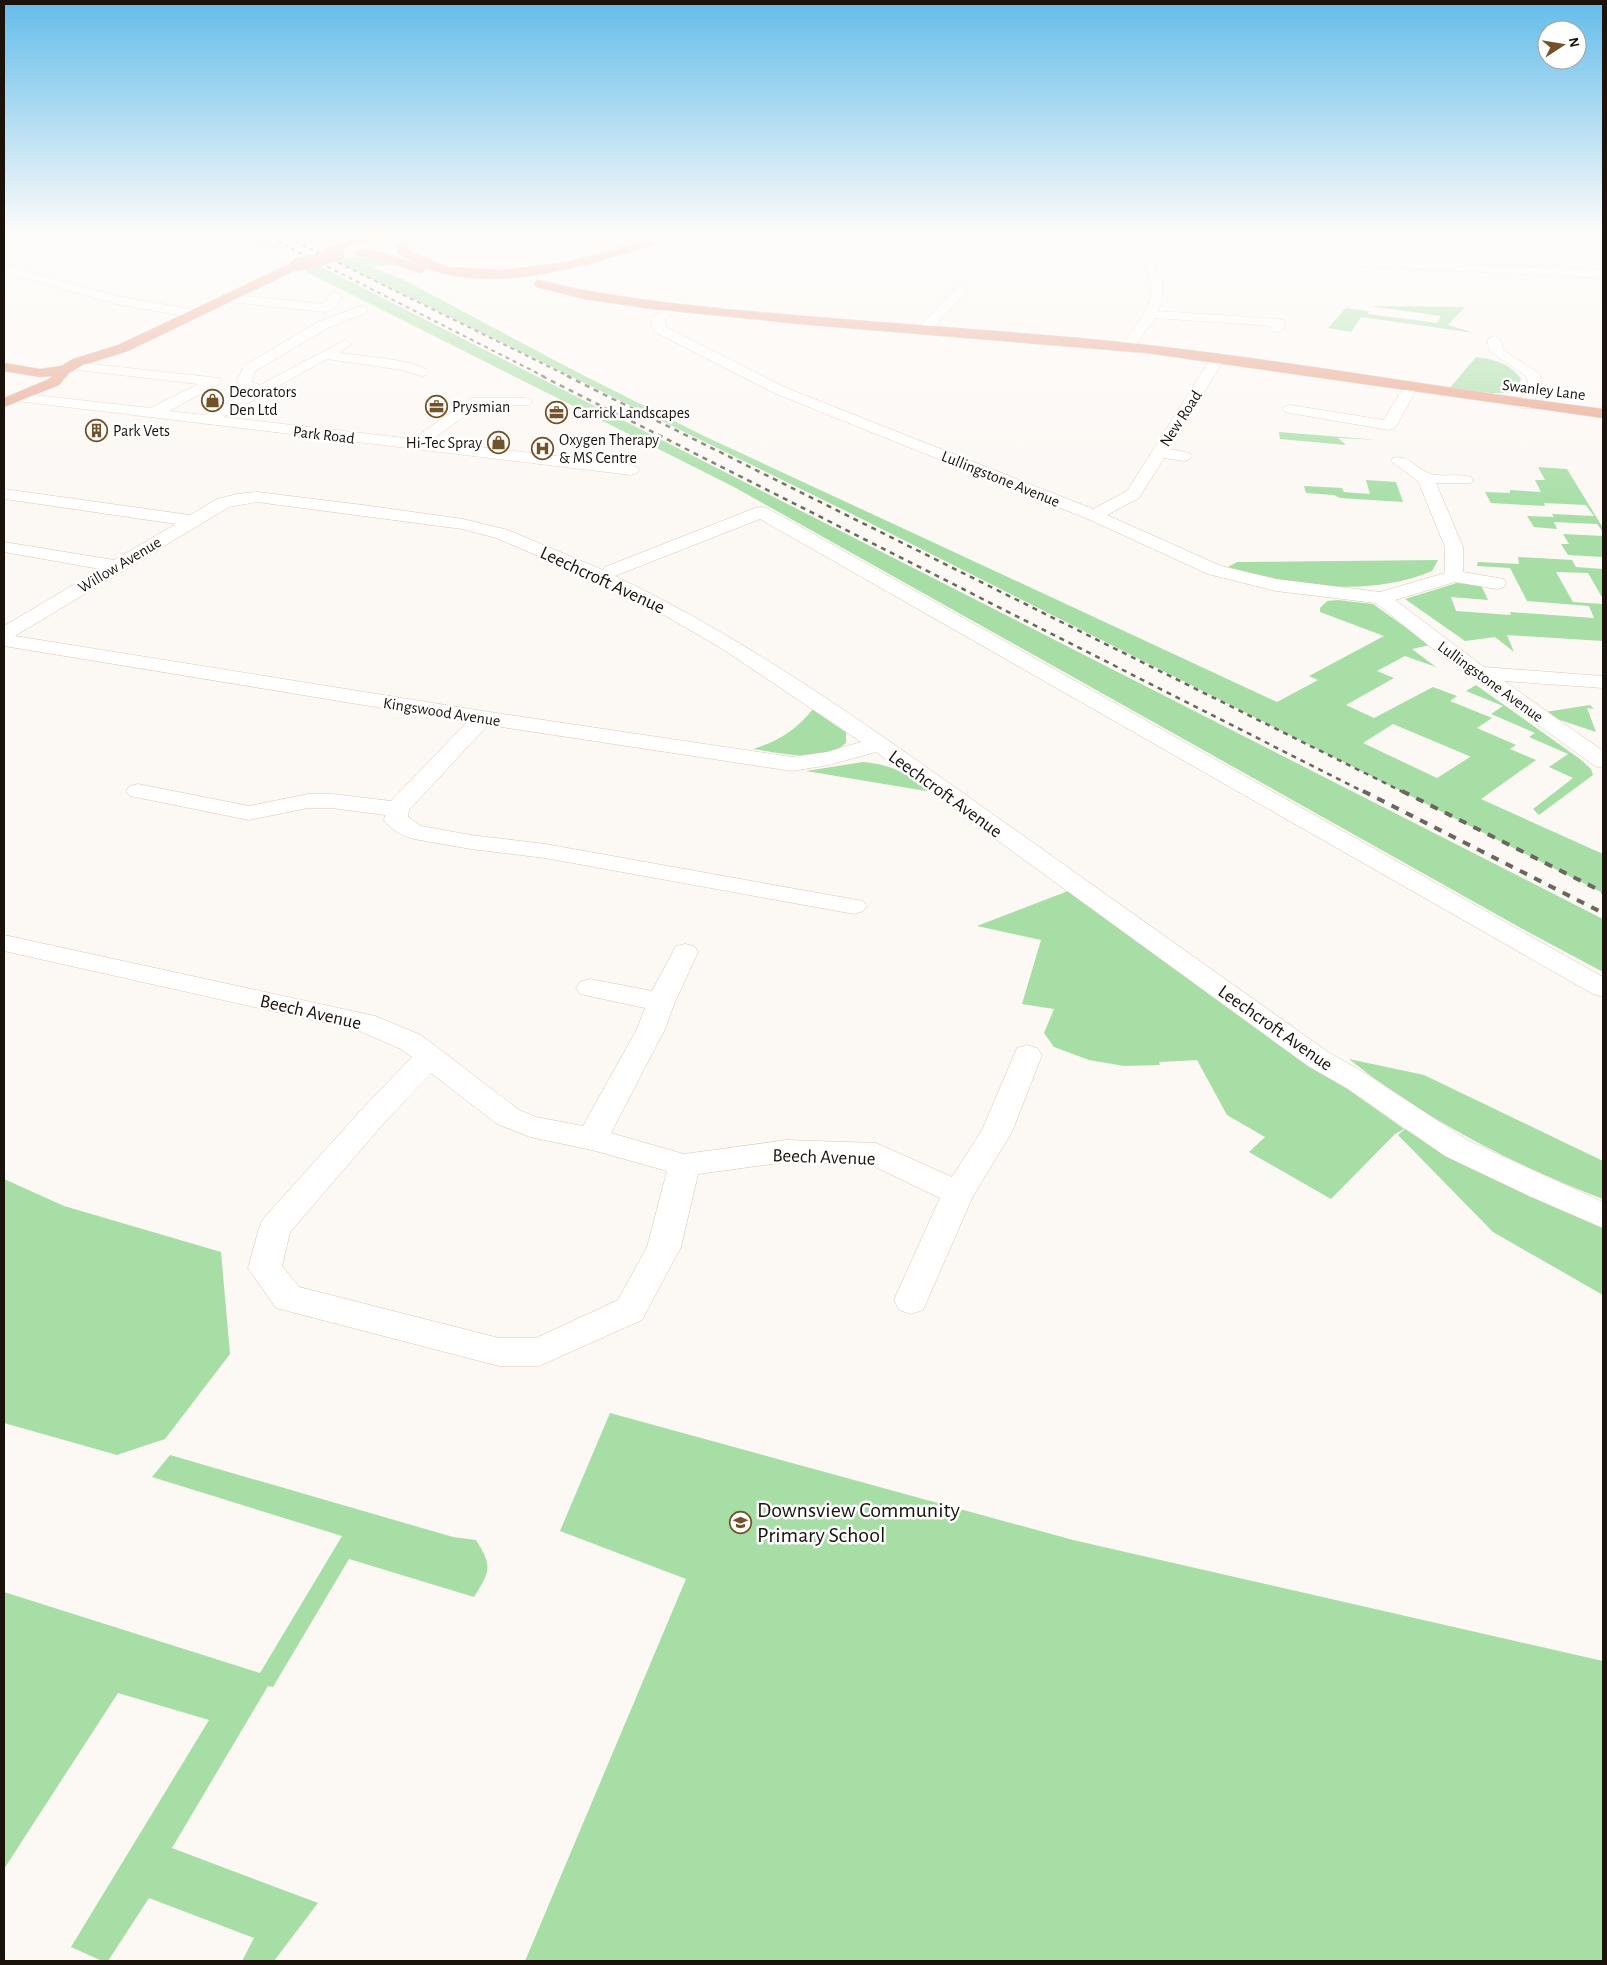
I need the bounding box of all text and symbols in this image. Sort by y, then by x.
north arrow [1537,20,1587,70]
text: N [1566,36,1582,49]
street label: Swanley Lane [1501,377,1586,404]
place label: Decorators Den Ltd [229,384,297,418]
shop icon: Decorators Den Ltd [201,388,225,412]
street label: New Road [1157,388,1205,449]
office icon: Prysmian [424,394,448,418]
place label: Prysmian [452,399,510,416]
office icon: Carrick Landscapes [545,400,569,424]
place label: Carrick Landscapes [573,405,690,421]
building icon: Park Vets [85,418,109,442]
place label: Park Vets [113,423,170,439]
street label: Park Road [292,423,356,447]
shop icon: Hi-Tec Spray [486,430,510,454]
place label: Oxygen Therapy & MS Centre [559,432,659,466]
place label: Hi-Tec Spray [406,435,482,452]
hospital icon: Oxygen Therapy & MS Centre [531,436,555,460]
street label: Lullingstone Avenue [939,448,1062,510]
street label: Willow Avenue [75,534,164,596]
street label: Leechcroft Avenue [537,543,668,618]
street label: Lullingstone Avenue [1435,638,1546,725]
street label: Kingswood Avenue [382,695,502,729]
street label: Leechcroft Avenue [885,747,1005,842]
street label: Leechcroft Avenue [1214,982,1336,1075]
street label: Beech Avenue [258,992,363,1033]
street label: Beech Avenue [772,1146,876,1169]
place label: Downsview Community Primary School [757,1499,961,1546]
school or university icon: Downsview Community Primary School [729,1510,753,1534]

